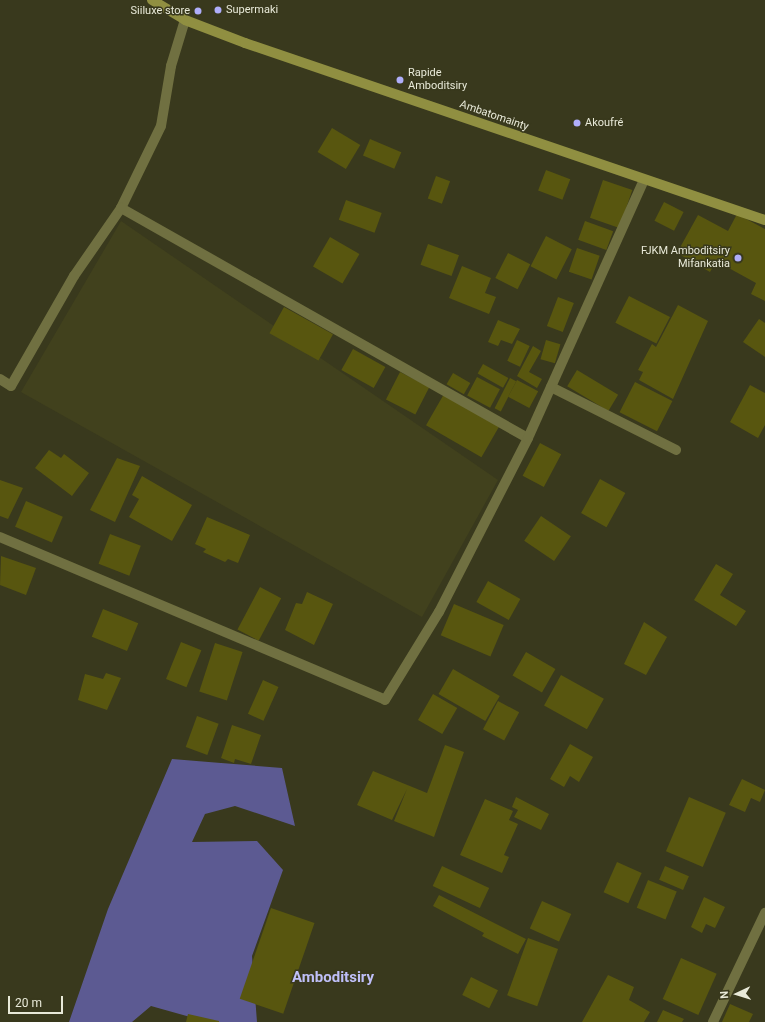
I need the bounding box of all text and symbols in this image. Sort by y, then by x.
place label: Supermaki [226,3,278,17]
place label: Siiluxe store [131,4,190,18]
marker: Supermaki [213,5,223,15]
marker: Siiluxe store [193,6,203,16]
place label: Rapide Amboditsiry [408,67,467,93]
marker: Rapide Amboditsiry [395,75,405,85]
street label: Ambatomainty [458,98,530,134]
place label: Akoufré [585,116,623,130]
marker: Akoufré [572,118,582,128]
place label: FJKM Amboditsiry Mifankatia [641,245,730,271]
marker: FJKM Amboditsiry Mifankatia [733,253,743,263]
district label: Amboditsiry [292,969,374,987]
north arrow [717,974,757,1014]
scale bar [10,988,65,1014]
text: N [718,991,731,999]
text: 20 m [15,996,42,1010]

